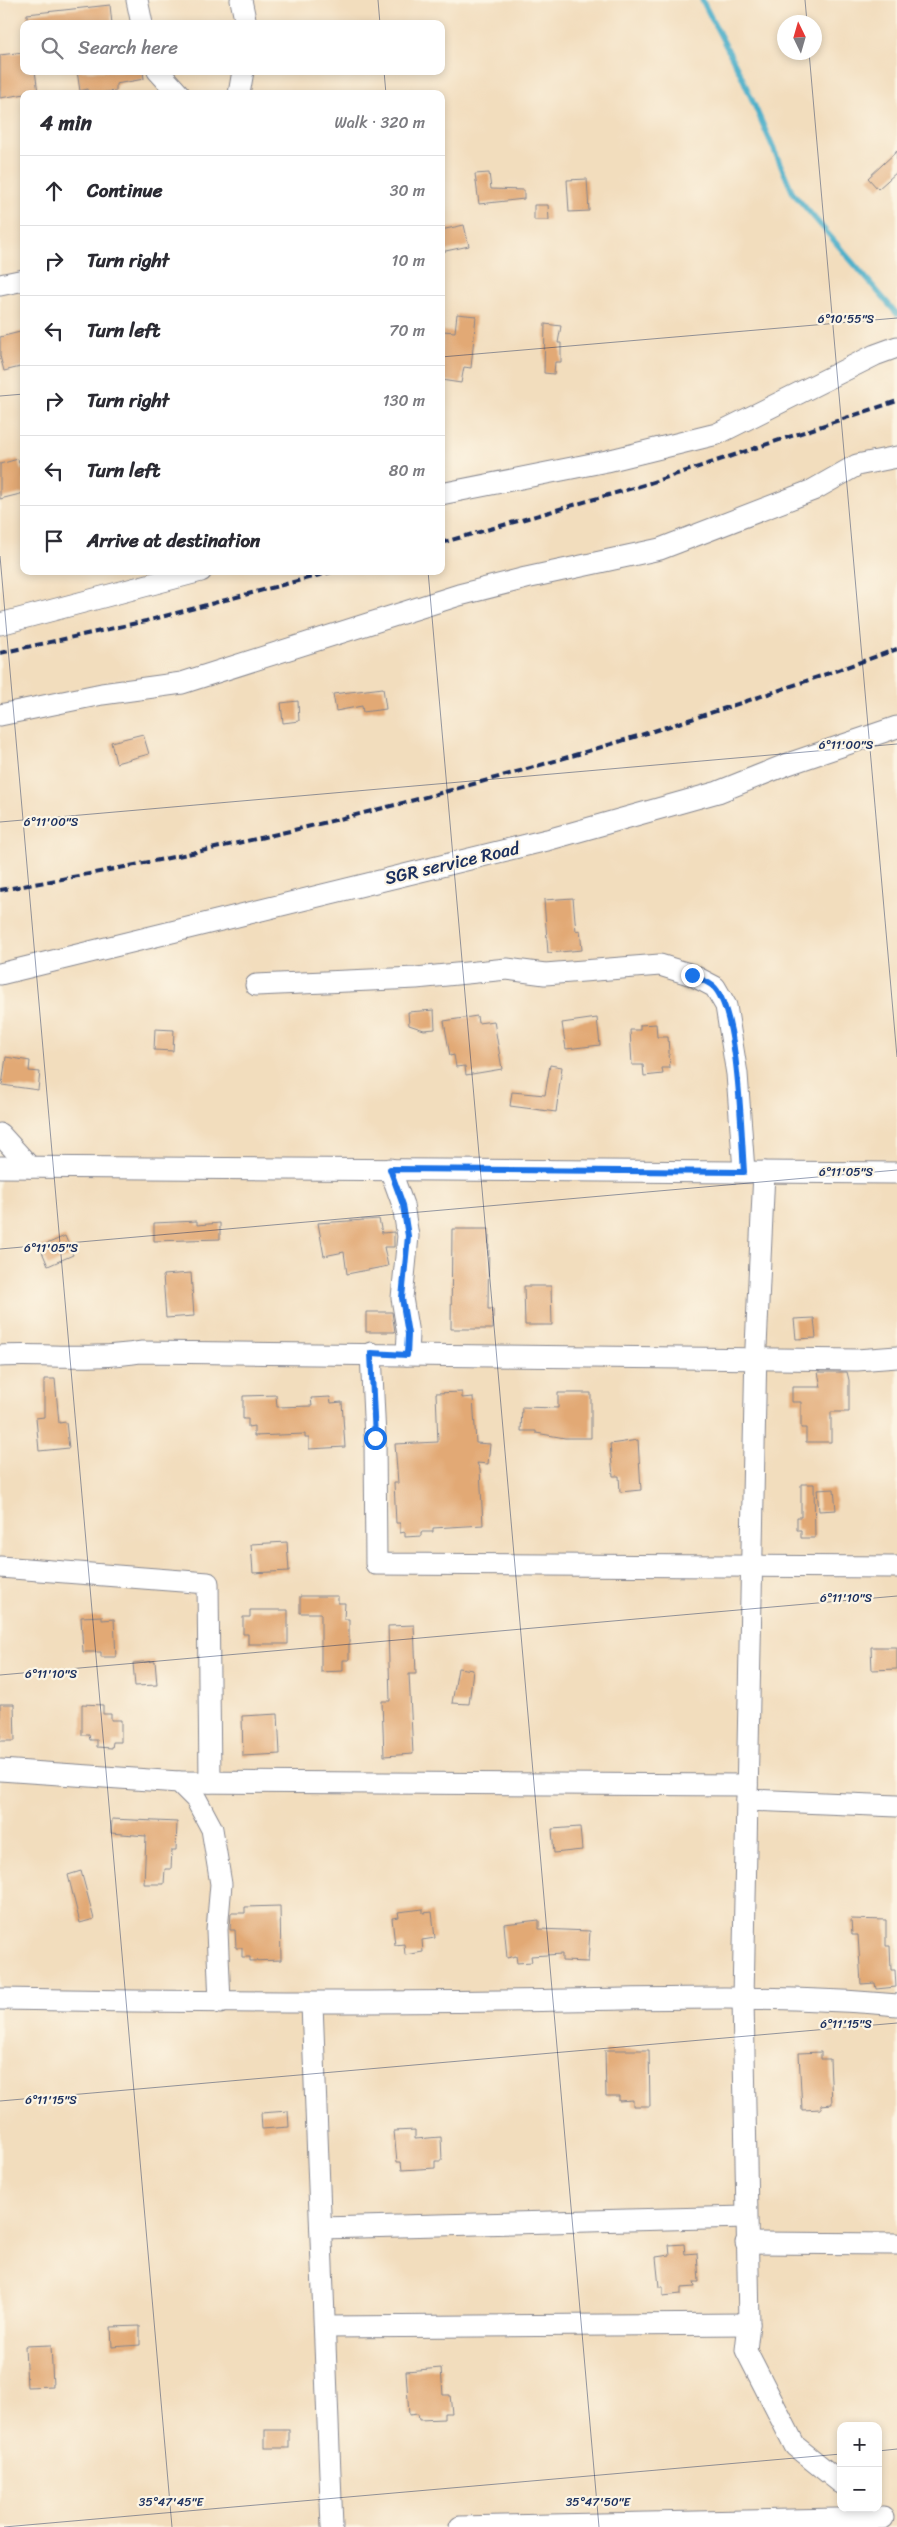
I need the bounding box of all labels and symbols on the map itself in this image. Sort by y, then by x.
north arrow [777,15,822,60]
text: 6°10'55"S [818,308,875,330]
text: 6°11'00"S [819,734,874,756]
text: 6°11'00"S [24,811,79,833]
street label: SGR service Road [382,832,524,894]
route end [681,964,704,987]
text: 6°11'05"S [819,1161,874,1183]
text: 6°11'05"S [24,1237,79,1259]
route start [364,1427,387,1450]
text: 6°11'10"S [820,1587,872,1609]
text: 6°11'10"S [25,1663,77,1685]
text: 6°11'15"S [820,2013,872,2035]
text: 6°11'15"S [25,2089,77,2111]
text: 35°47'45"E [139,2491,205,2513]
text: 35°47'50"E [566,2491,632,2513]

